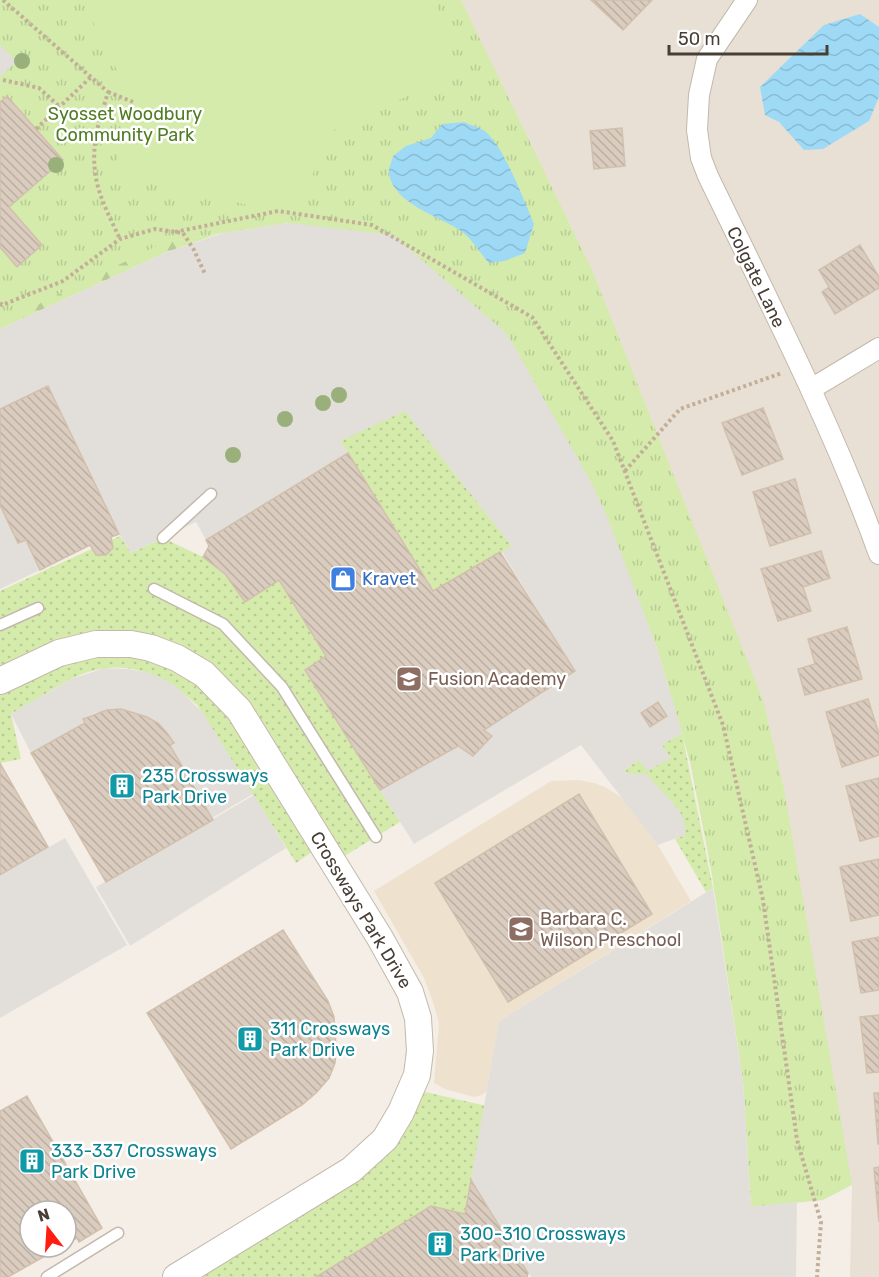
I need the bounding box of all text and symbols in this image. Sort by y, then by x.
scale bar [669,18,826,56]
text: 50 m [678,28,721,50]
park label: Syosset Woodbury Community Park [48,103,202,146]
street label: Colgate Lane [722,223,790,331]
shop icon: Kravet [328,564,358,594]
place label: Kravet [362,568,416,590]
school or university icon: Fusion Academy [394,664,424,694]
place label: Fusion Academy [428,668,566,690]
place label: 235 Crossways Park Drive [142,765,268,808]
building icon: 235 Crossways Park Drive [107,771,137,801]
street label: Crossways Park Drive [305,828,417,992]
place label: Barbara C. Wilson Preschool [540,908,681,951]
school or university icon: Barbara C. Wilson Preschool [506,914,536,944]
place label: 311 Crossways Park Drive [270,1018,390,1061]
building icon: 311 Crossways Park Drive [235,1024,265,1054]
place label: 333-337 Crossways Park Drive [51,1140,217,1183]
building icon: 333-337 Crossways Park Drive [17,1146,47,1176]
north arrow [18,1199,78,1259]
text: N [35,1204,52,1226]
place label: 300-310 Crossways Park Drive [460,1223,626,1266]
building icon: 300-310 Crossways Park Drive [425,1229,455,1259]

